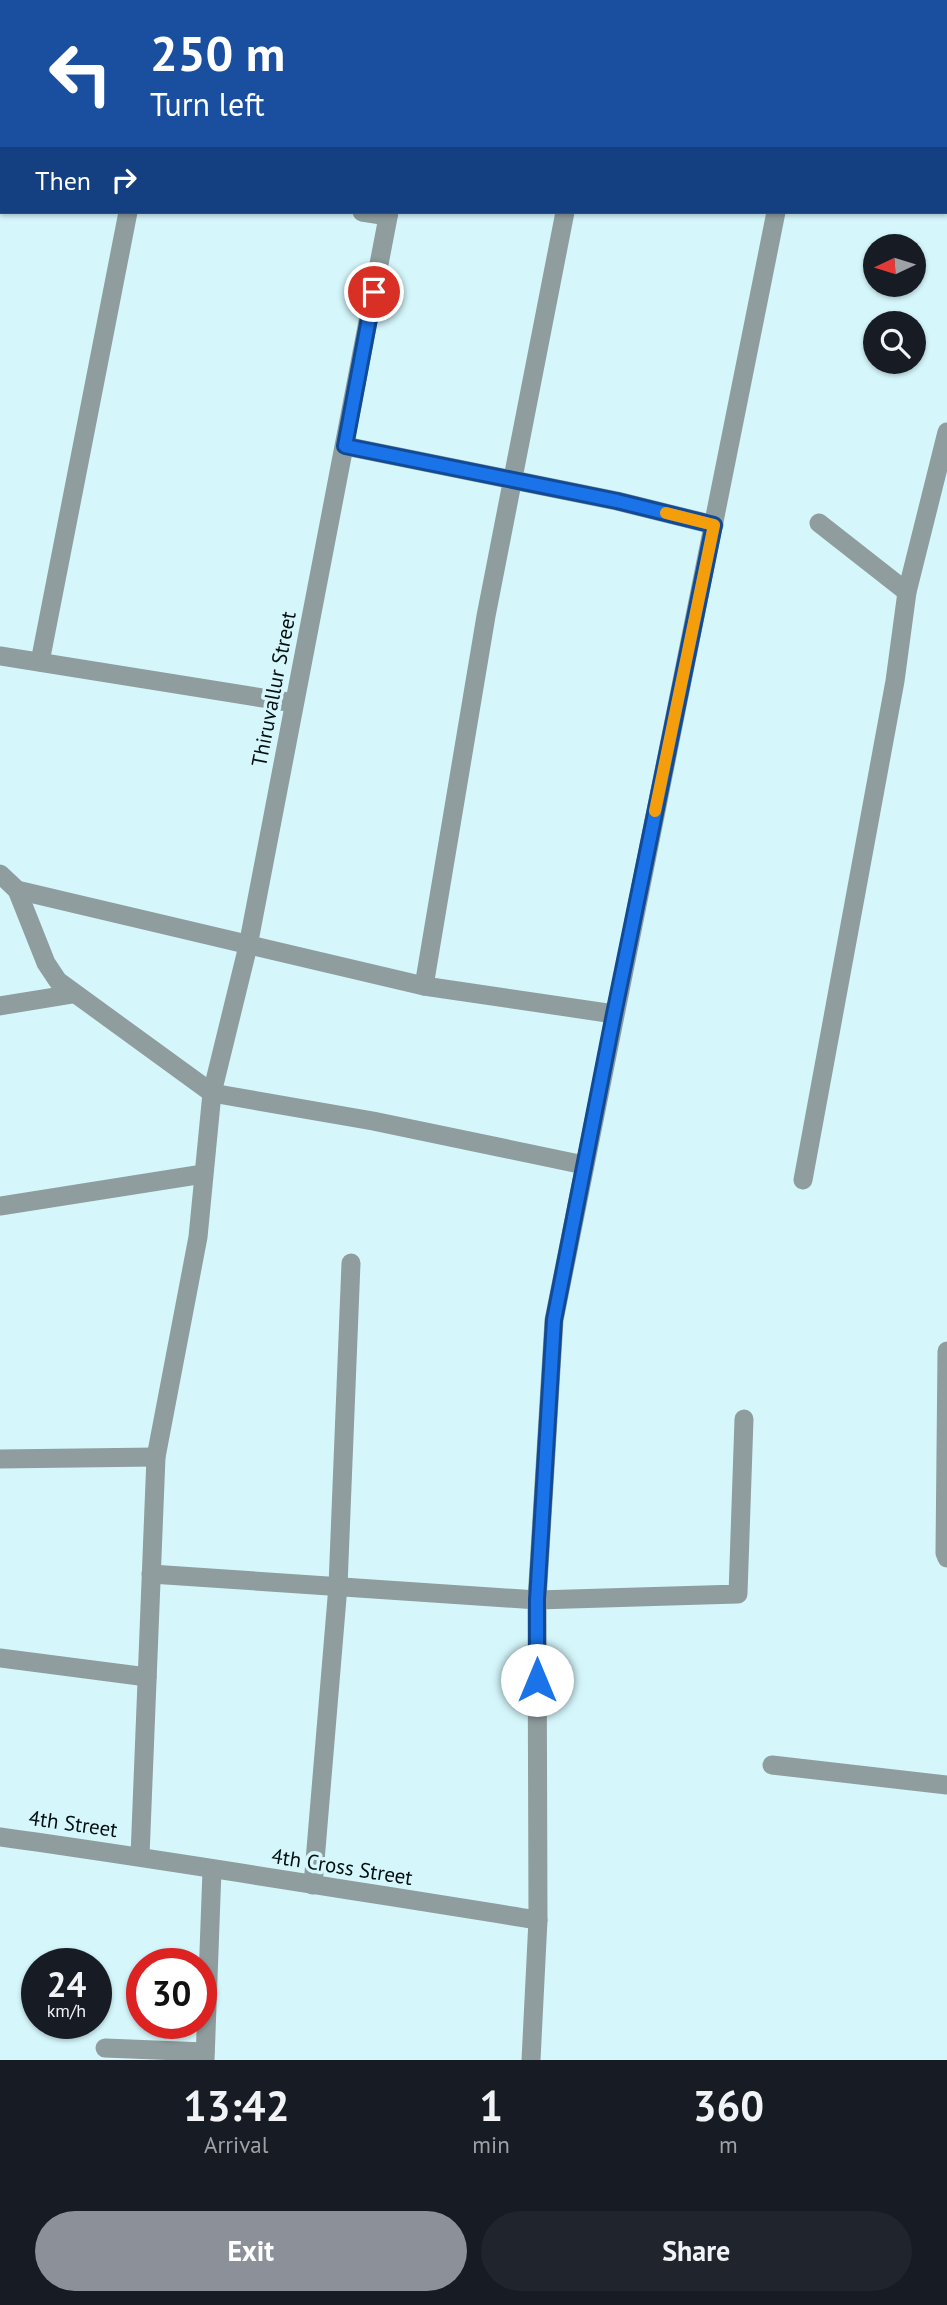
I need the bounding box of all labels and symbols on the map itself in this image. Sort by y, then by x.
north arrow [863,234,926,298]
pin [344,262,404,322]
street label: Thiruvallur Street [245,609,302,769]
position arrow [500,1643,574,1717]
street label: 4th Street [27,1804,119,1843]
street label: 4th Cross Street [270,1842,415,1891]
speed limit sign: 30 [126,1948,217,2039]

